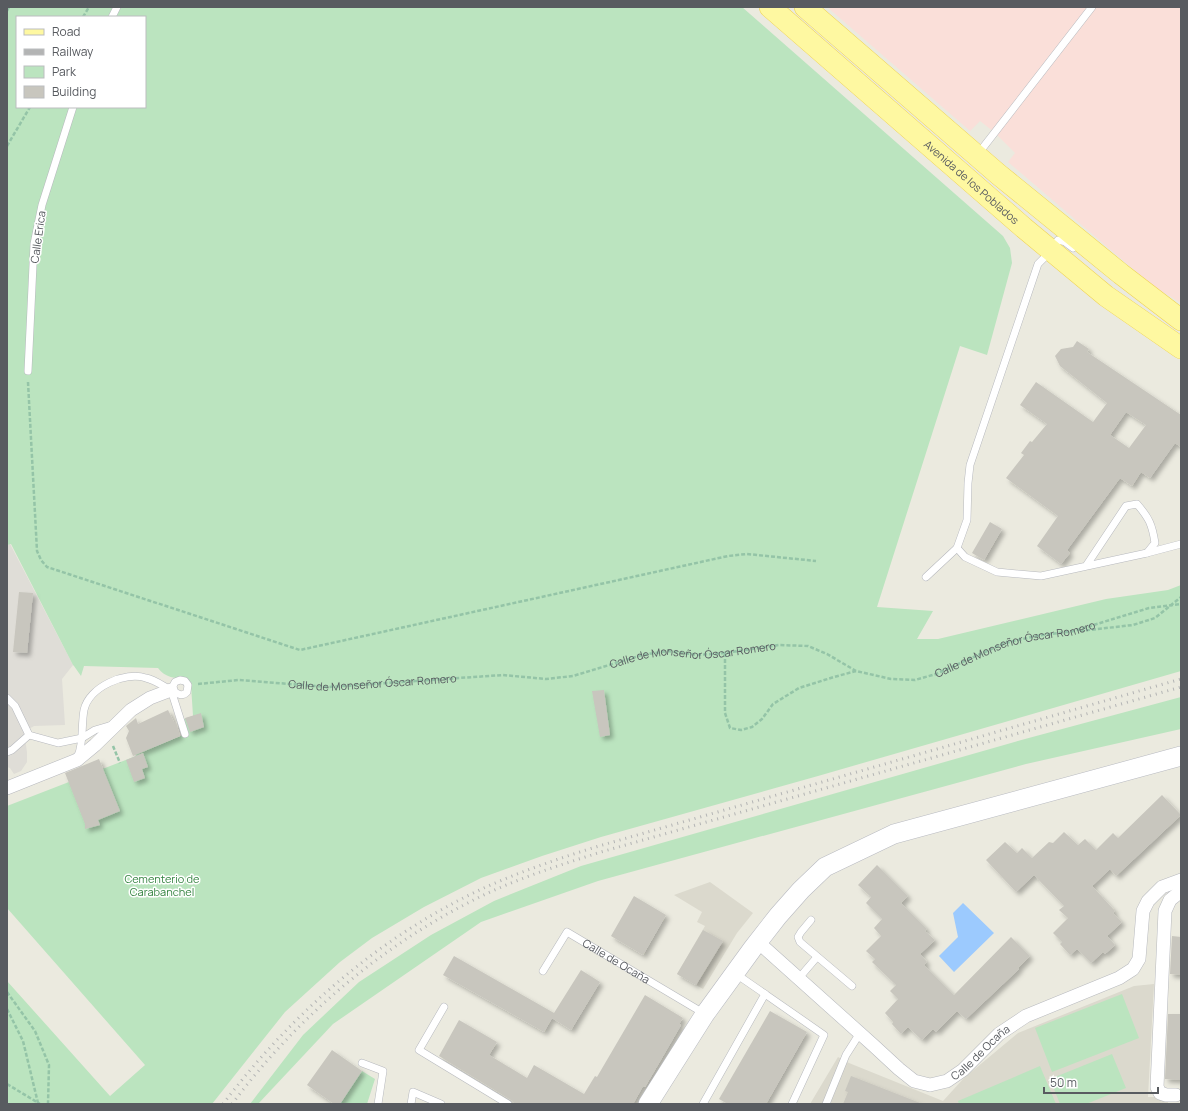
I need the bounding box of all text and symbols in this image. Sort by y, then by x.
legend [16,16,146,108]
text: Road [52,23,80,40]
text: Railway [52,43,94,60]
text: Park [52,63,77,80]
text: Building [52,83,96,100]
street label: Avenida de los Poblados [921,136,1023,228]
street label: Calle Erica [26,210,49,264]
street label: Calle de Monseñor Óscar Romero [932,617,1097,681]
street label: Calle de Monseñor Óscar Romero [608,638,777,671]
street label: Calle de Monseñor Óscar Romero [288,670,457,694]
park label: Cementerio de Carabanchel [124,871,200,899]
street label: Calle de Ocaña [580,935,653,987]
street label: Calle de Ocaña [948,1021,1013,1083]
scale bar [1044,1069,1158,1095]
text: 50 m [1050,1074,1077,1091]

